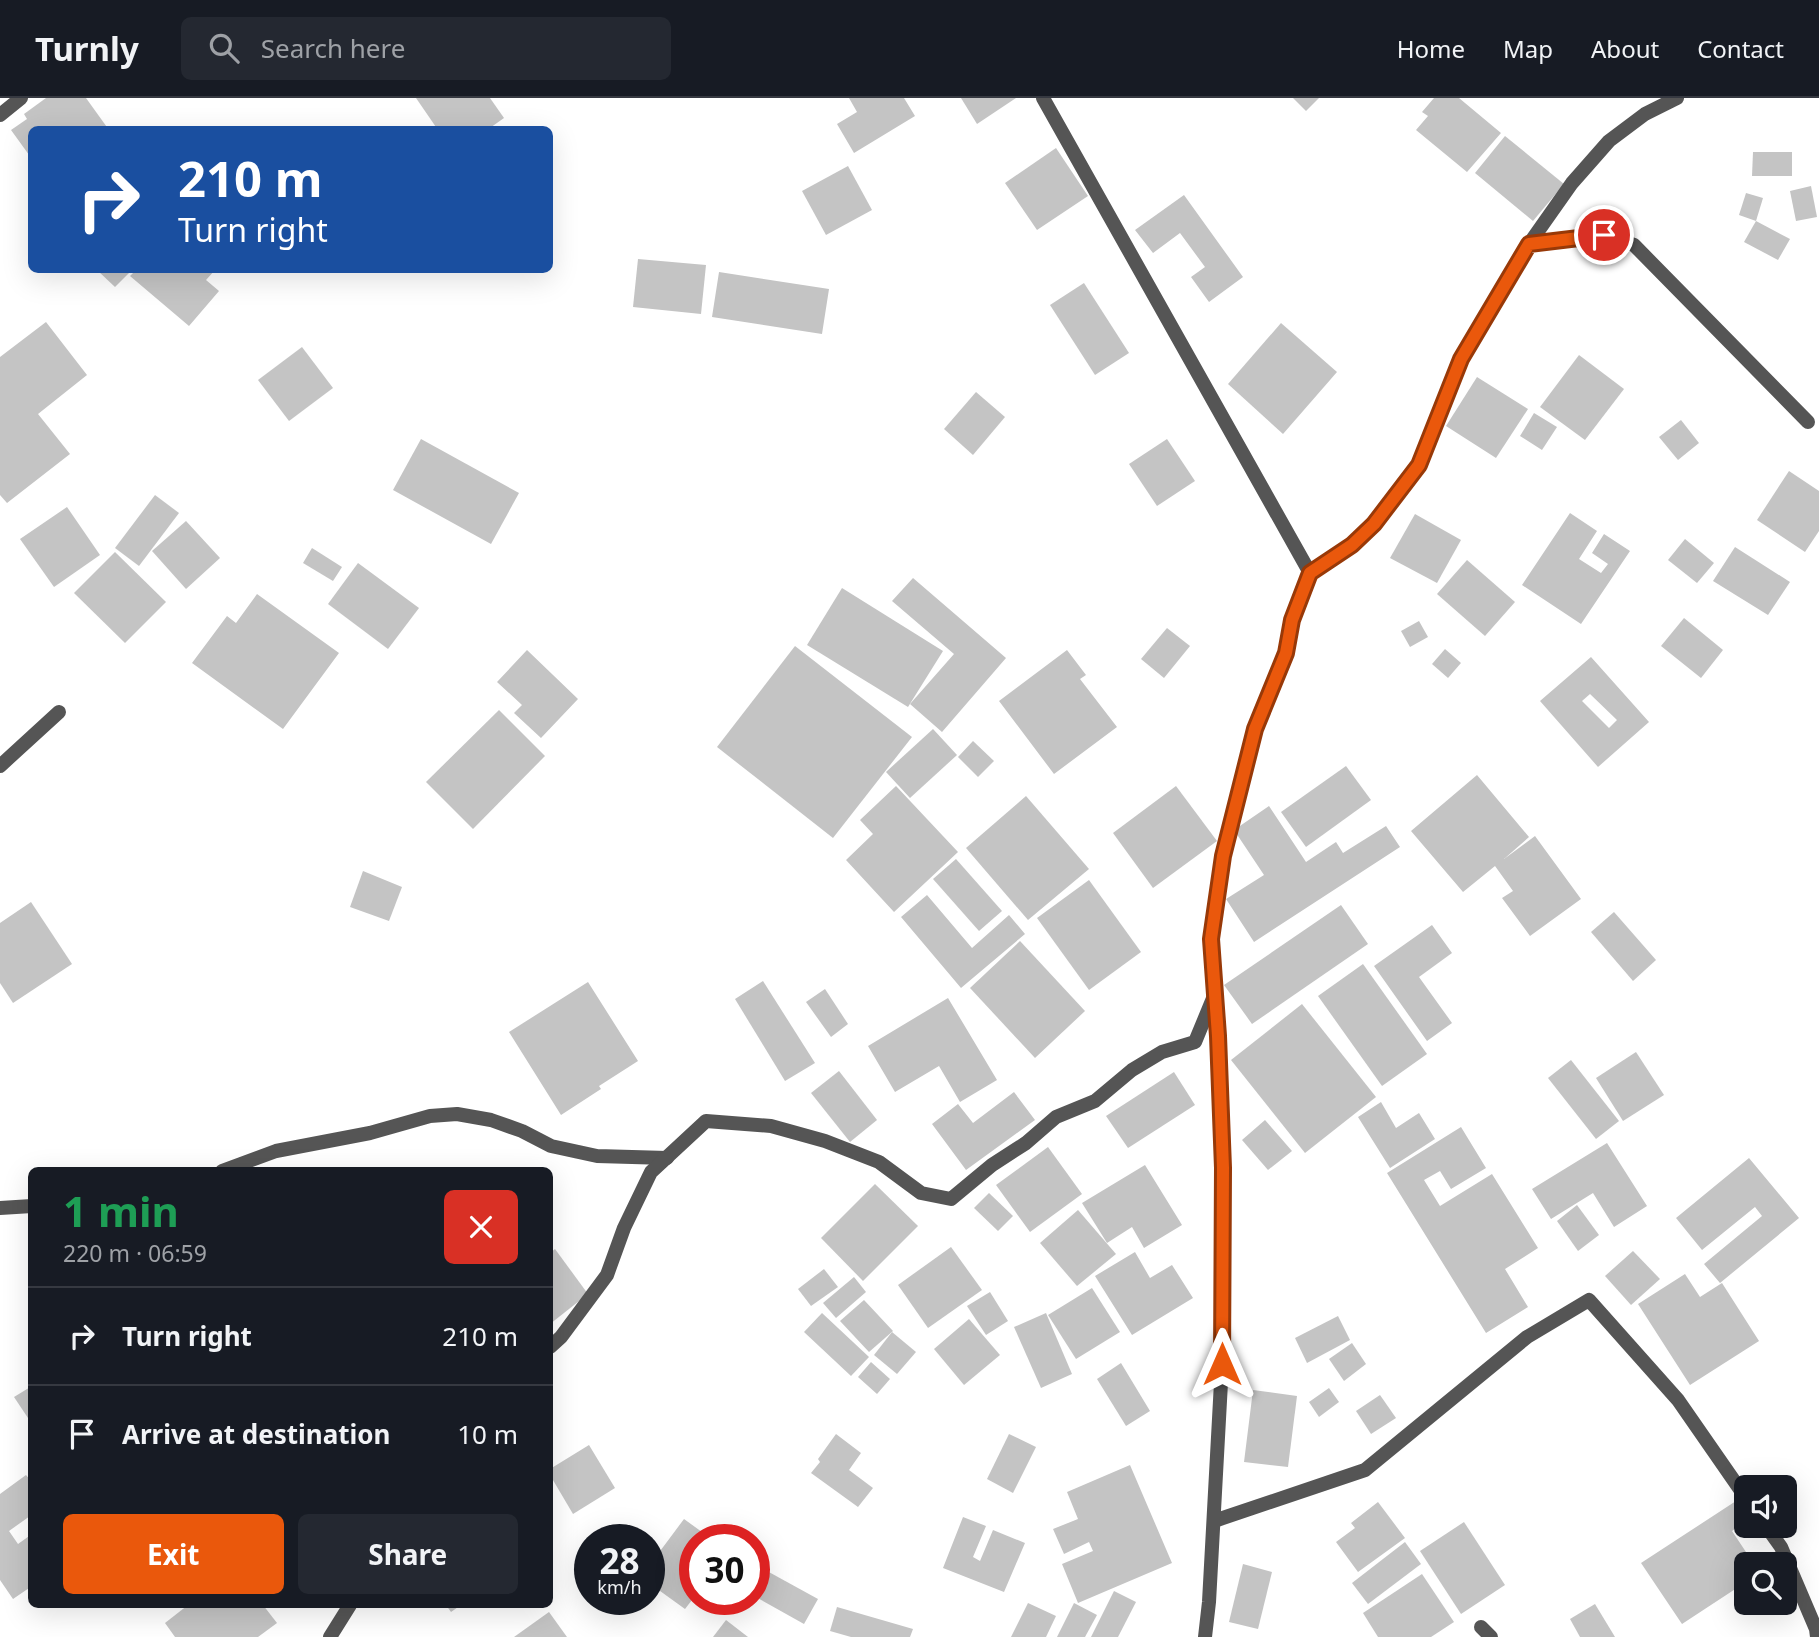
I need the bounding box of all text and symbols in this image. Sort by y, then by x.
search box [181,17,671,80]
text: Turnly [35,26,139,71]
icon: search [205,29,243,67]
text: Search here [261,30,405,66]
text: Home [1397,32,1465,65]
text: Map [1503,32,1553,65]
text: About [1591,32,1659,65]
text: Contact [1697,32,1784,65]
text: 210 m [178,145,323,211]
icon: right [63,154,154,245]
pin [1574,205,1634,265]
text: Turn right [178,208,328,251]
icon: arrive [1585,216,1623,254]
text: 1 min [63,1182,179,1239]
button: close [444,1190,518,1264]
text: 220 m · 06:59 [63,1237,207,1269]
icon: right [63,1317,101,1355]
text: Turn right [122,1318,252,1354]
text: 210 m [442,1318,518,1354]
position arrow [1185,1327,1259,1401]
icon: arrive [63,1415,101,1453]
text: Arrive at destination [122,1416,391,1452]
text: 10 m [457,1416,518,1452]
map controls [1734,1475,1797,1615]
button: sound [1734,1475,1797,1538]
button: Exit [63,1514,284,1594]
button: Share [298,1514,518,1594]
speed limit sign: 30 [679,1524,770,1615]
text: 28 [599,1537,640,1584]
button: search [1734,1552,1797,1615]
text: km/h [597,1575,642,1599]

